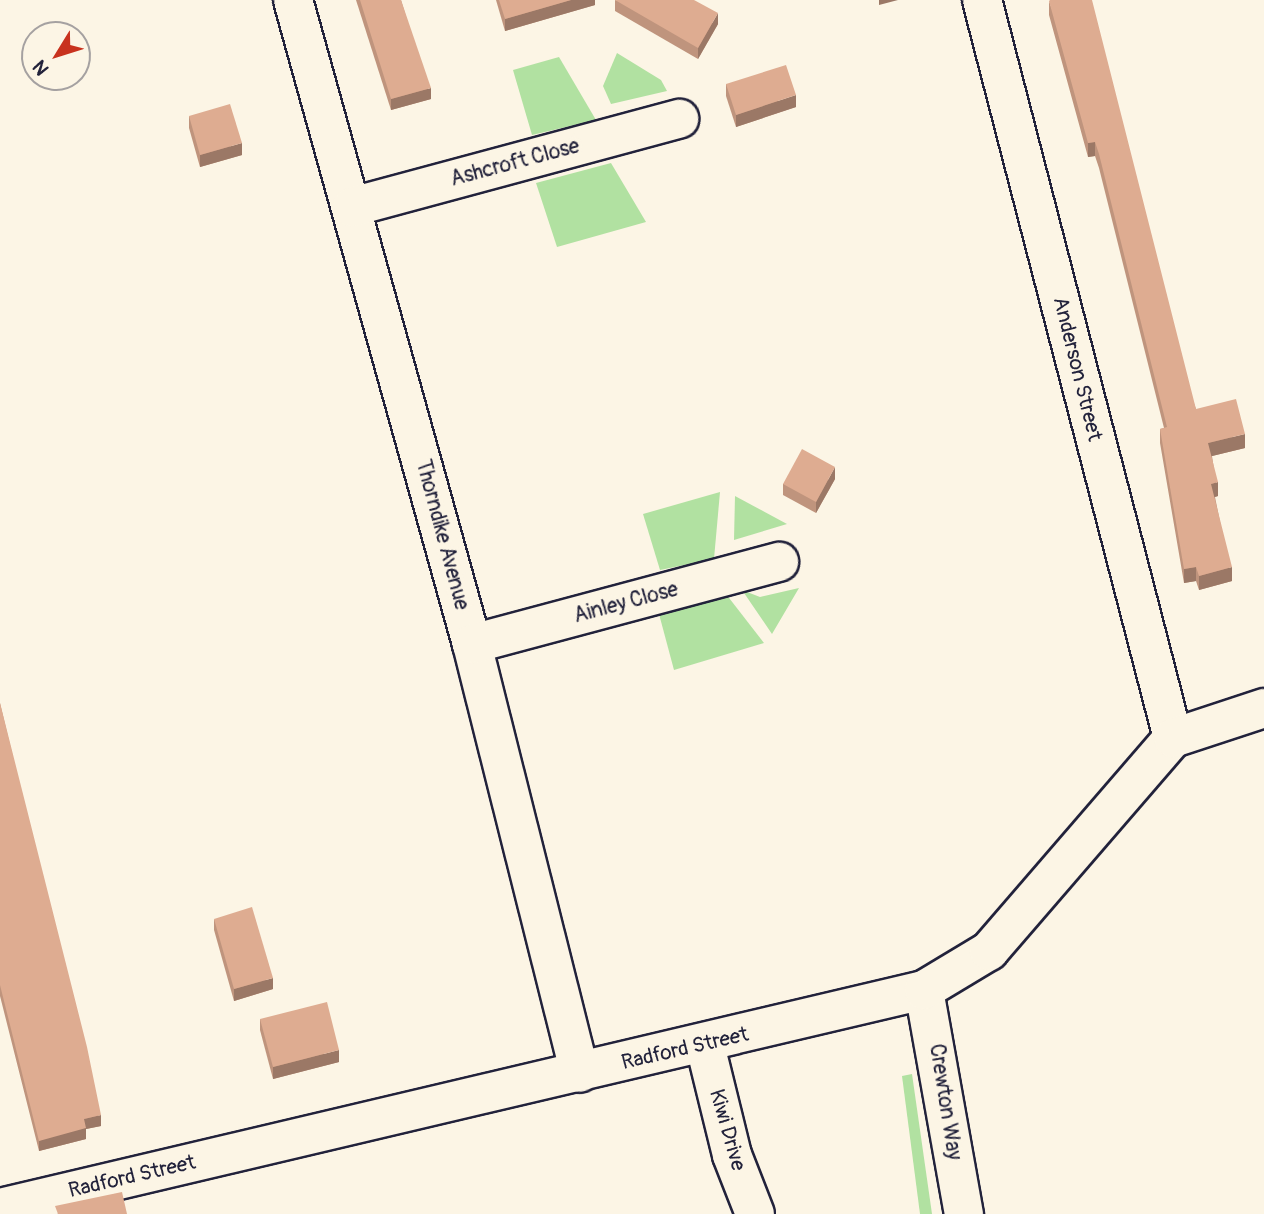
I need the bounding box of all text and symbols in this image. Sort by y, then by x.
north arrow [21,21,91,91]
text: N [28,55,54,80]
street label: Ashcroft Close [448,134,582,192]
street label: Anderson Street [1047,294,1107,444]
street label: Thorndike Avenue [410,457,474,613]
street label: Ainley Close [571,577,681,629]
street label: Radford Street [619,1022,751,1076]
street label: Crewton Way [923,1042,967,1162]
street label: Kiwi Drive [703,1086,751,1174]
street label: Radford Street [66,1150,198,1204]

